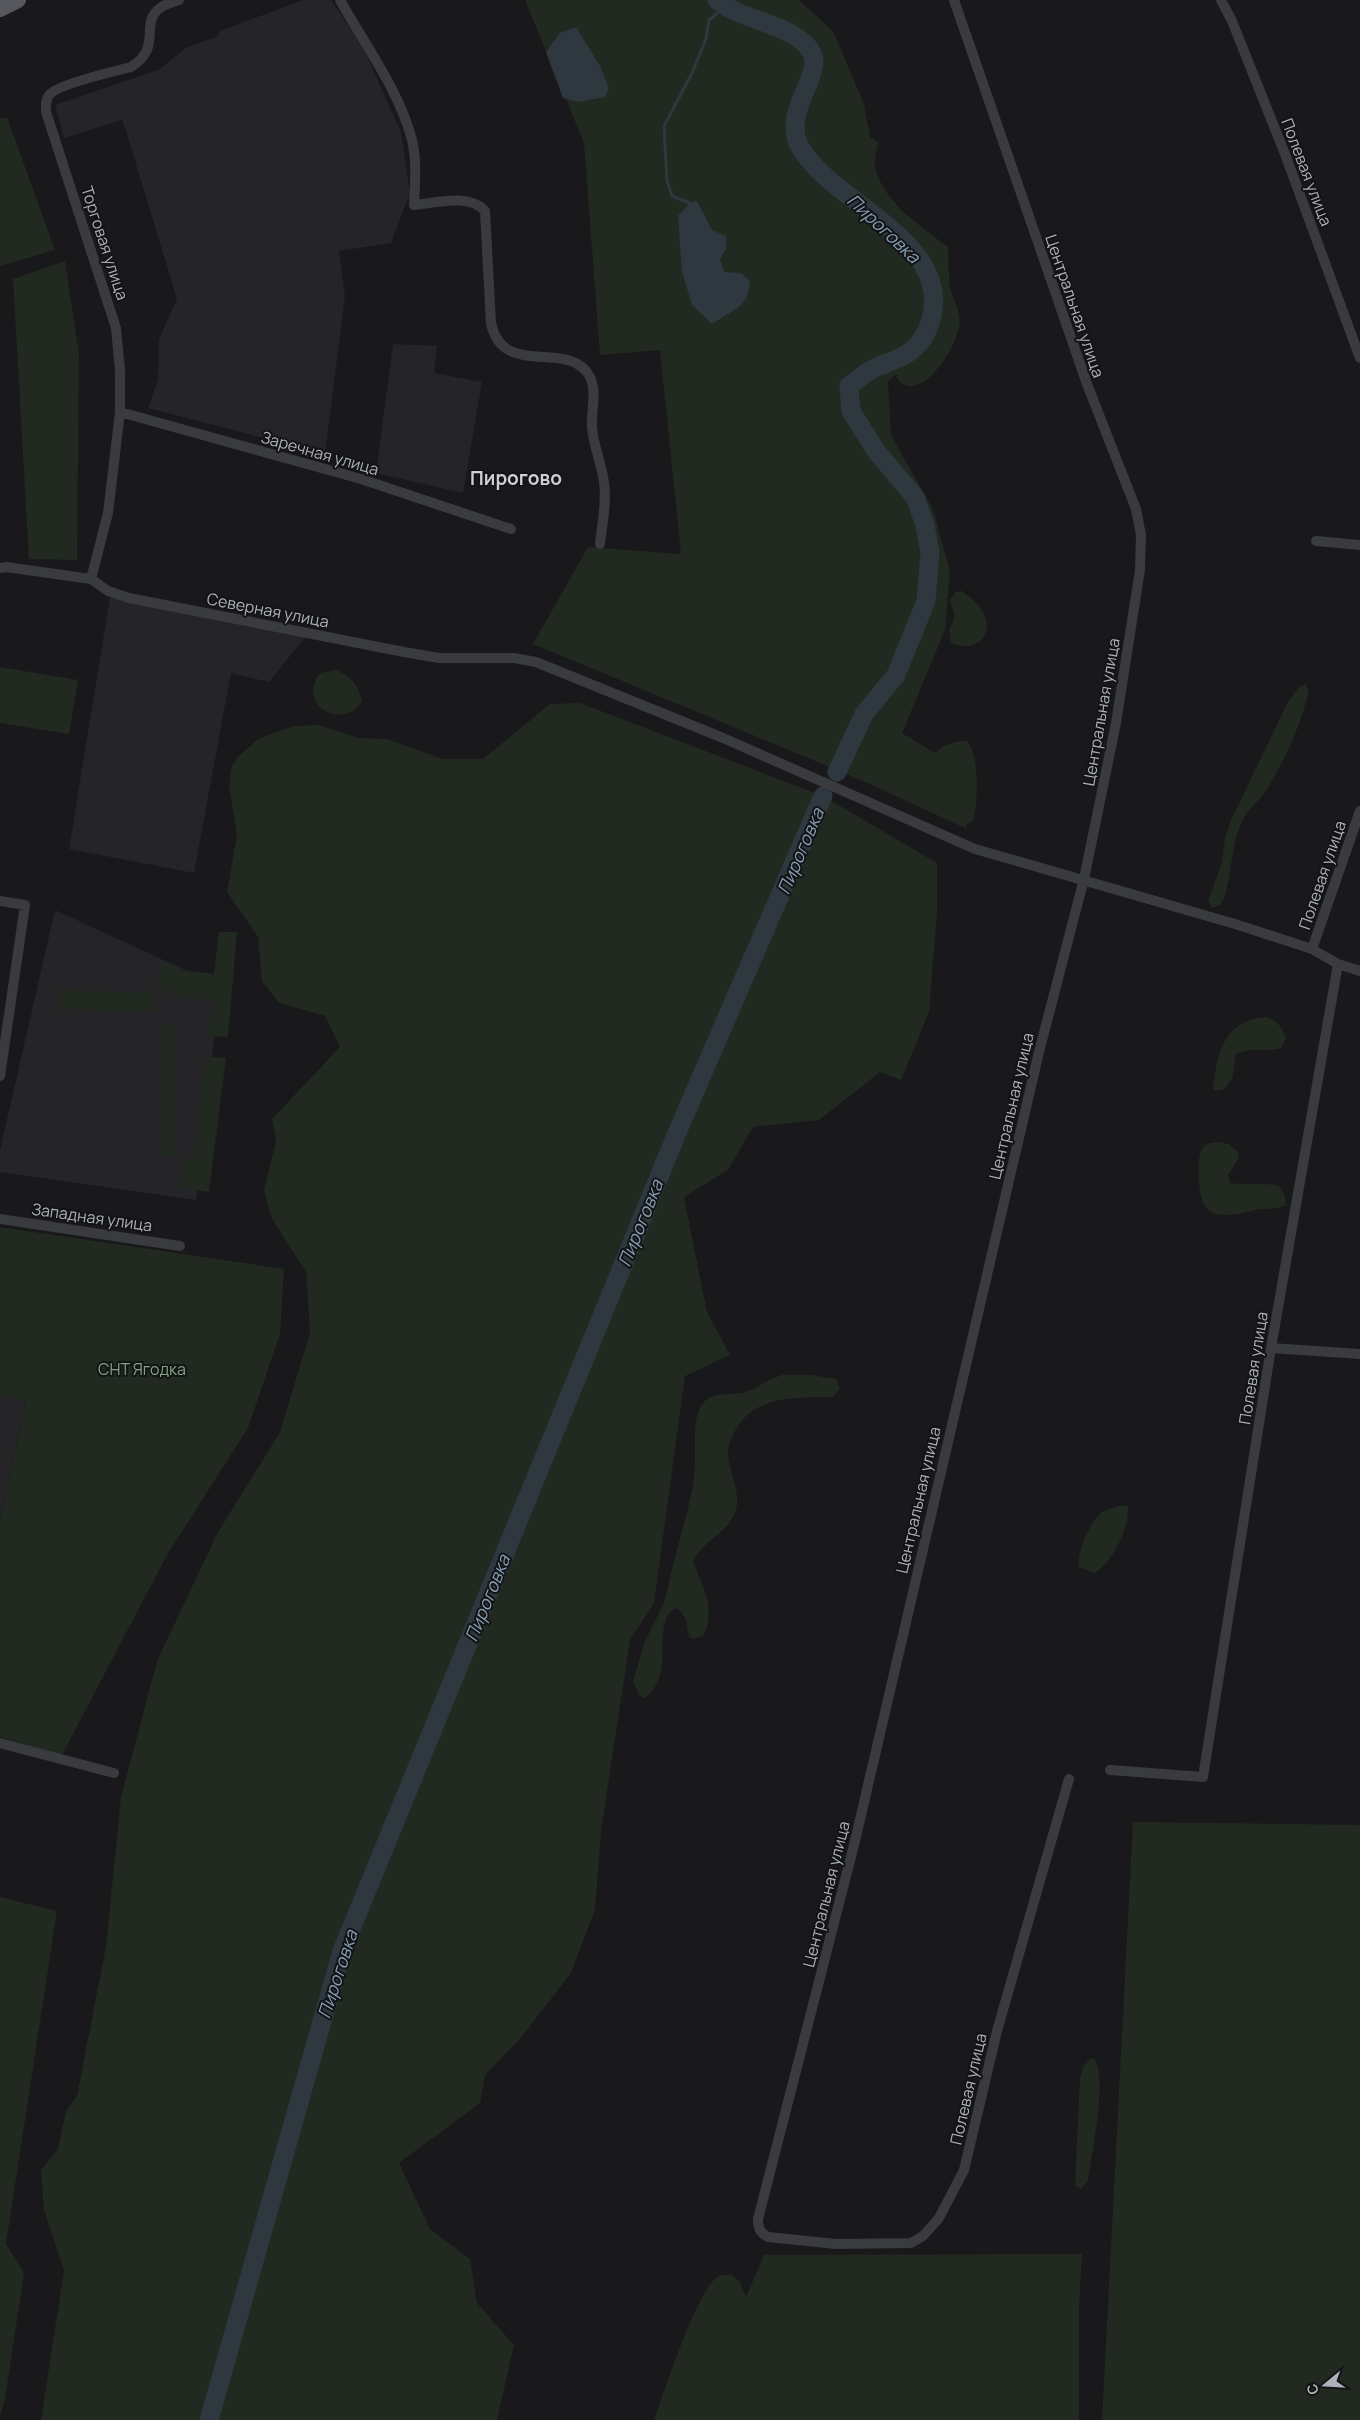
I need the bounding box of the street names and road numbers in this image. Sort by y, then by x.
street label: Полевая улица [1276,115,1338,229]
street label: Торговая улица [76,183,134,303]
street label: Центральная улица [1040,232,1110,380]
street label: Заречная улица [259,426,381,480]
street label: Северная улица [205,587,331,633]
street label: Центральная улица [1077,636,1125,788]
street label: Полевая улица [1293,818,1351,932]
street label: Центральная улица [983,1031,1039,1181]
street label: Западная улица [30,1198,154,1236]
street label: Полевая улица [1233,1310,1273,1426]
street label: Центральная улица [890,1425,946,1575]
street label: Центральная улица [797,1819,855,1969]
street label: Полевая улица [944,2031,992,2147]

